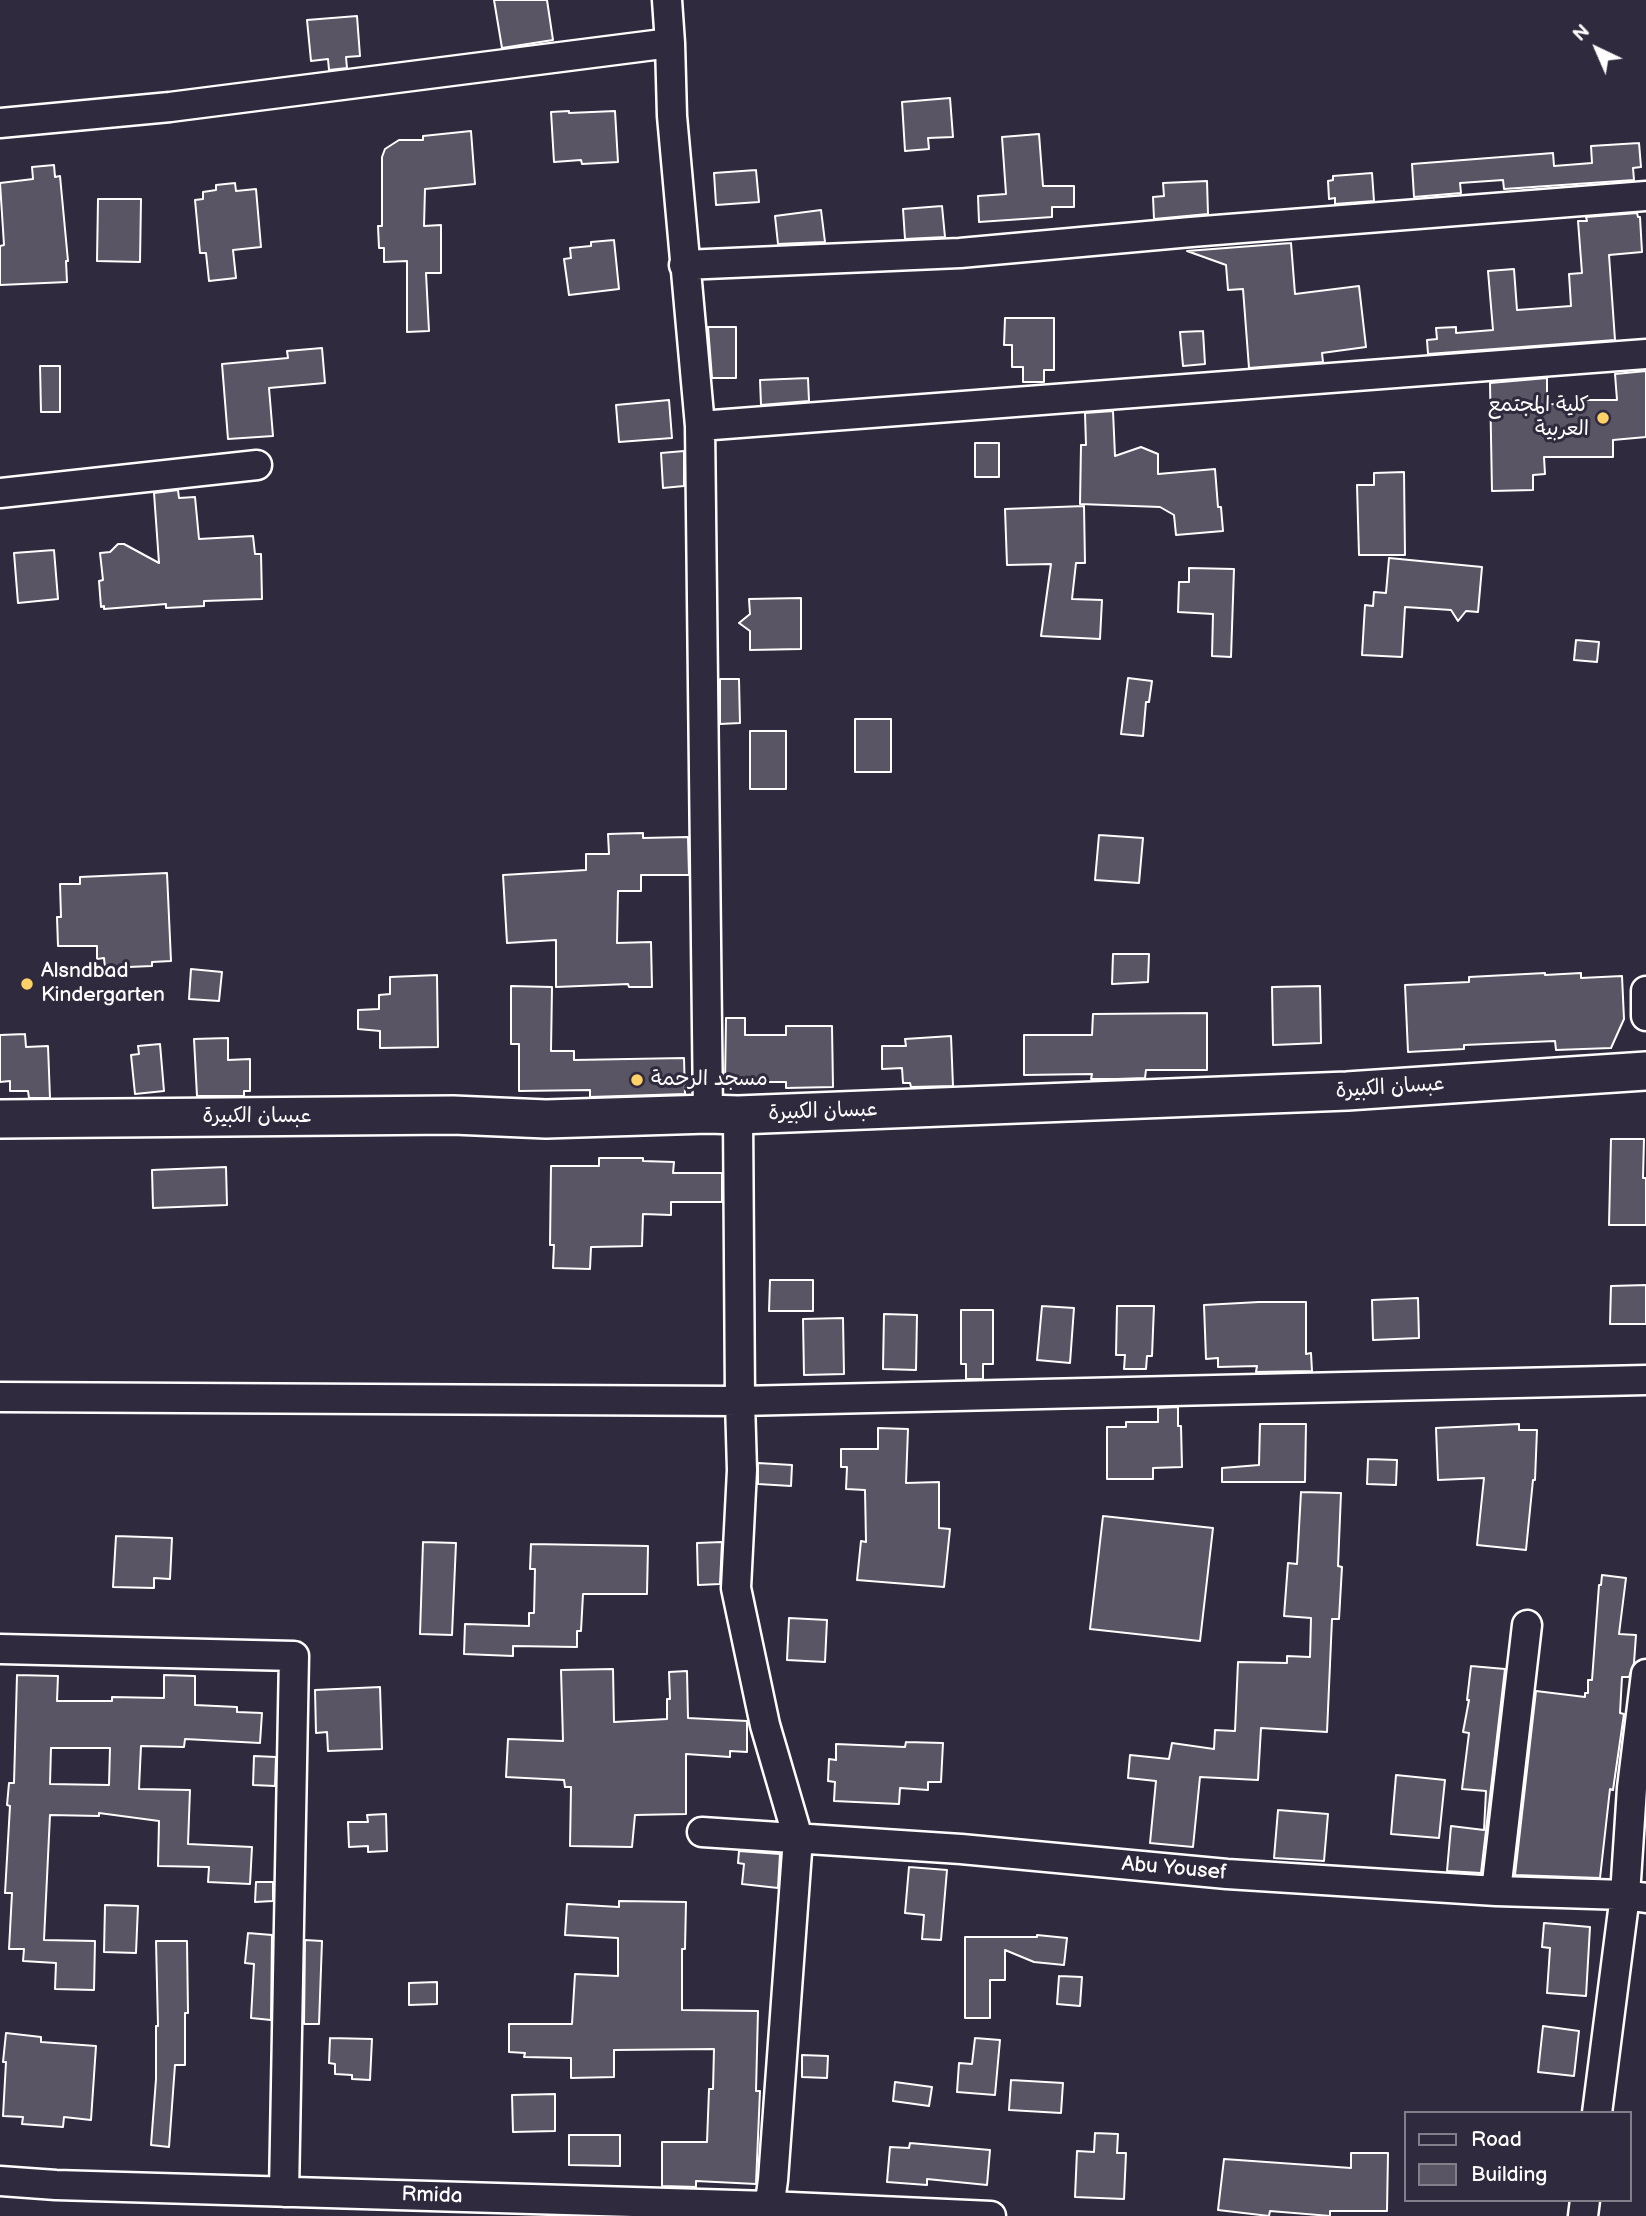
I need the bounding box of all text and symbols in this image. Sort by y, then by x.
north arrow [1562,14,1632,84]
text: N [1569,20,1595,47]
place label: كلية المجتمع العربية [1488,393,1589,443]
marker: كلية المجتمع العربية [1595,410,1611,426]
place label: Alsndbad Kindergarten [41,959,165,1009]
marker: Alsndbad Kindergarten [19,976,35,992]
place label: مسجد الرحمة [651,1067,768,1093]
marker: مسجد الرحمة [629,1072,645,1088]
street label: عبسان الكبيرة [1335,1072,1445,1104]
street label: عبسان الكبيرة [768,1098,878,1126]
street label: عبسان الكبيرة [202,1104,312,1130]
street label: Abu Yousef [1121,1852,1227,1886]
legend [1404,2111,1632,2202]
text: Road [1471,2127,1522,2152]
text: Building [1471,2162,1547,2187]
street label: Rmida [401,2182,463,2210]

